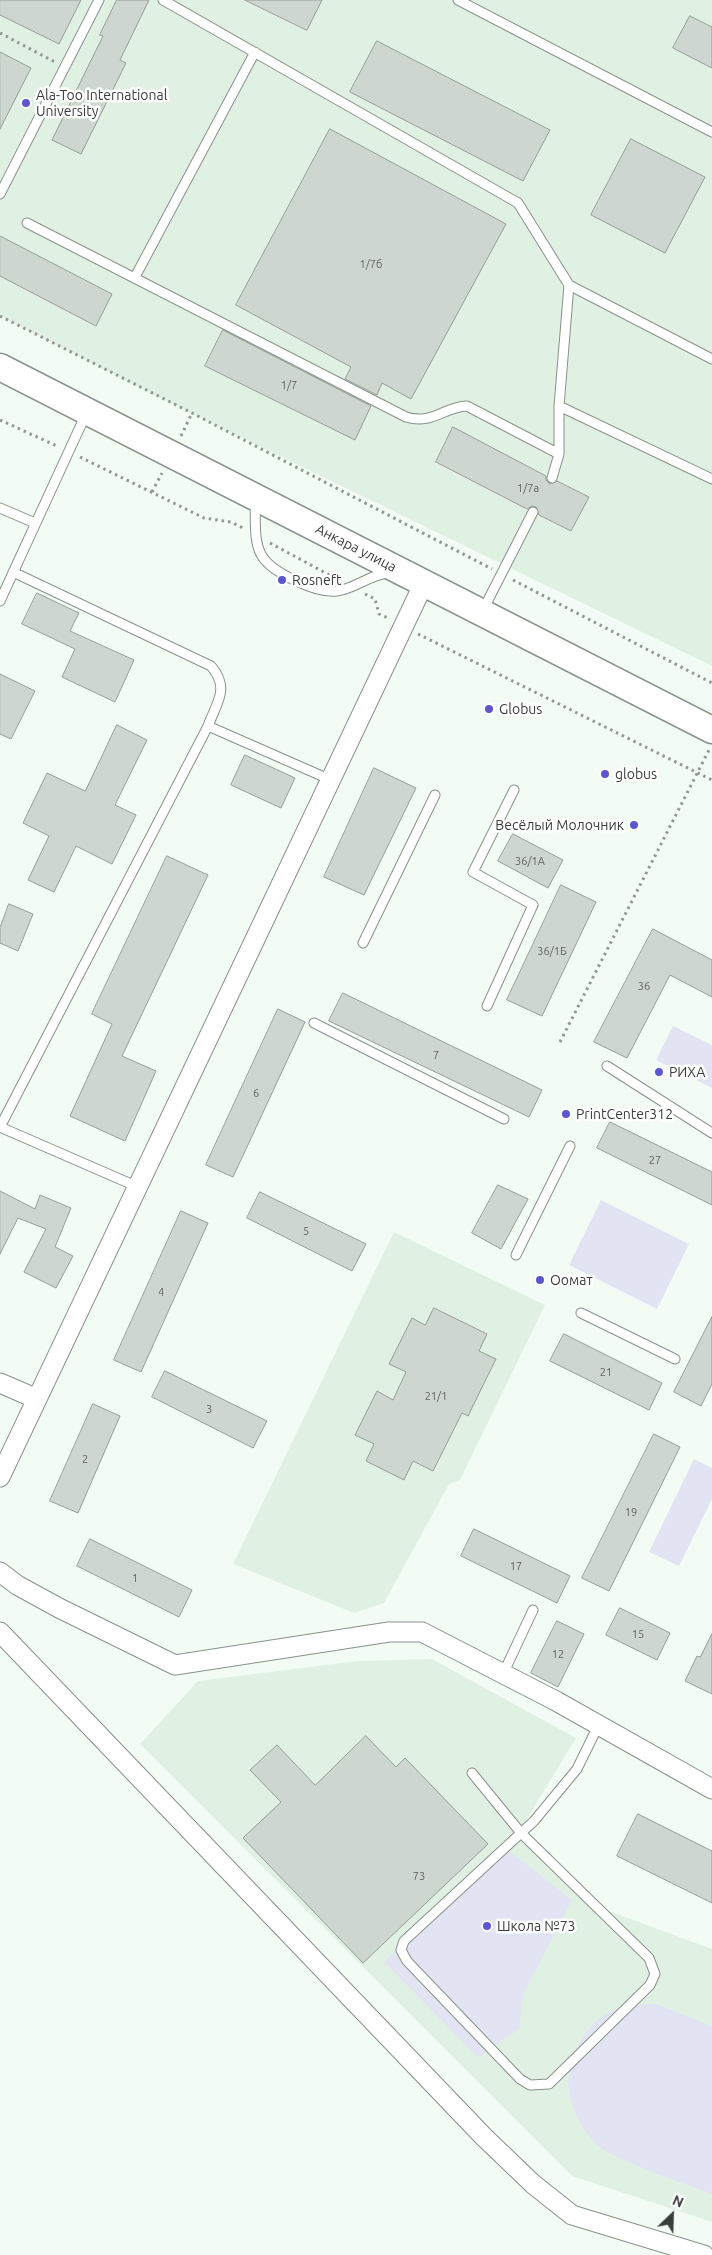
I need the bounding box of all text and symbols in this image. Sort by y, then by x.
place label: Ala-Too International University [36,87,167,120]
marker: Ala-Too International University [20,97,32,109]
house number: 1/7б [360,257,382,271]
house number: 1/7 [281,378,297,392]
house number: 1/7а [517,481,539,495]
street label: Анкара улица [313,520,399,576]
place label: Rosneft [292,572,342,588]
marker: Rosneft [276,574,288,586]
place label: Globus [499,701,542,717]
marker: Globus [483,703,495,715]
place label: globus [615,766,657,782]
marker: globus [599,768,611,780]
place label: Весёлый Молочник [495,817,624,833]
marker: Весёлый Молочник [628,819,640,831]
house number: 36/1А [515,854,545,868]
house number: 36/1Б [537,944,567,958]
house number: 36 [638,979,650,993]
house number: 7 [433,1048,439,1062]
place label: РИХА [669,1064,705,1080]
marker: РИХА [653,1066,665,1078]
house number: 6 [253,1086,259,1100]
place label: PrintCenter312 [576,1106,673,1122]
marker: PrintCenter312 [560,1108,572,1120]
house number: 27 [649,1153,661,1167]
house number: 5 [303,1224,309,1238]
place label: Оомат [550,1272,593,1288]
marker: Оомат [534,1274,546,1286]
house number: 4 [158,1285,164,1299]
house number: 21 [600,1365,612,1379]
house number: 21/1 [425,1389,447,1403]
house number: 3 [206,1402,212,1416]
house number: 2 [82,1452,88,1466]
house number: 19 [625,1505,637,1519]
house number: 17 [510,1559,522,1573]
house number: 1 [132,1571,138,1585]
house number: 15 [632,1627,644,1641]
house number: 12 [552,1647,564,1661]
house number: 73 [413,1869,425,1883]
place label: Школа №73 [497,1918,576,1934]
marker: Школа №73 [481,1920,493,1932]
north arrow [647,2190,697,2240]
text: N [670,2192,686,2211]

